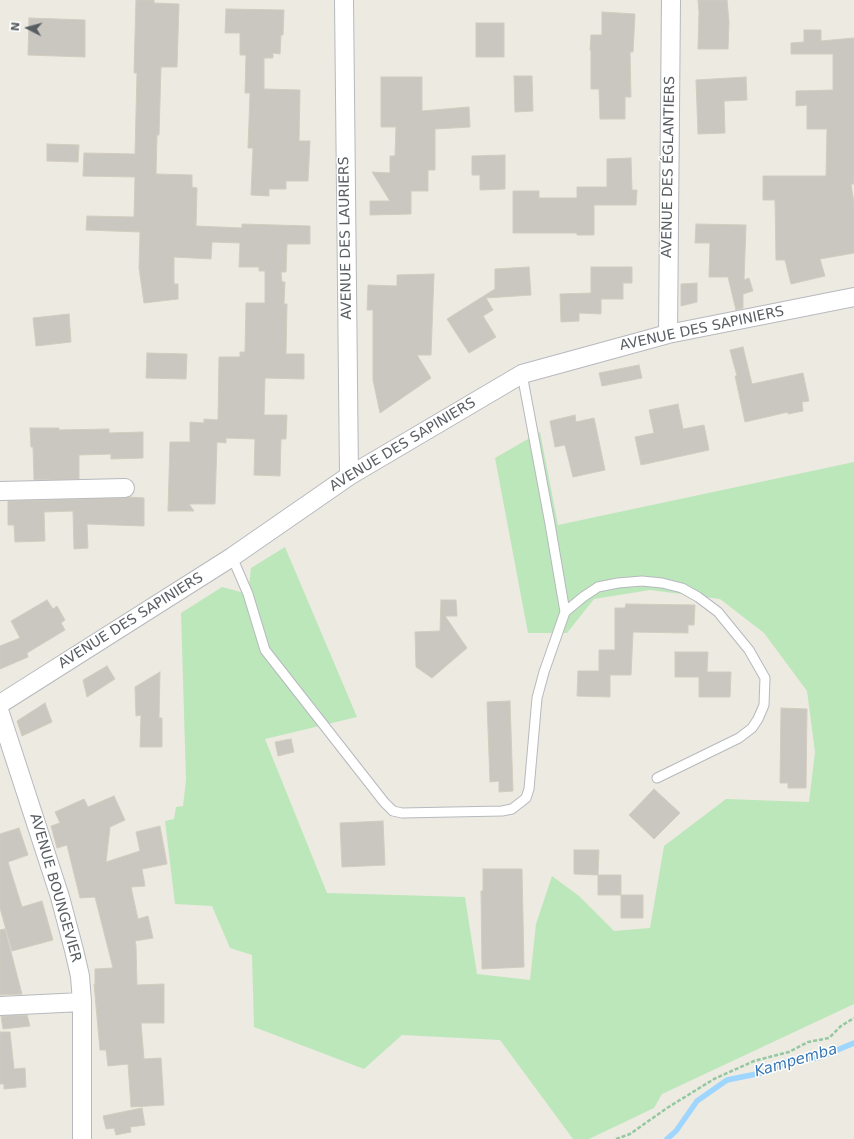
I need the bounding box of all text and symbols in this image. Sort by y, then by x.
north arrow [8,8,48,48]
text: N [9,21,23,32]
street label: AVENUE DES ÉGLANTIERS [659,76,679,258]
street label: AVENUE DES LAURIERS [336,156,356,320]
street label: AVENUE DES SAPINIERS [618,303,786,355]
street label: AVENUE DES SAPINIERS [327,395,479,495]
street label: AVENUE DES SAPINIERS [56,570,206,672]
street label: AVENUE BOUNGEVIER [26,812,84,964]
water label: Kampemba [753,1041,839,1081]

